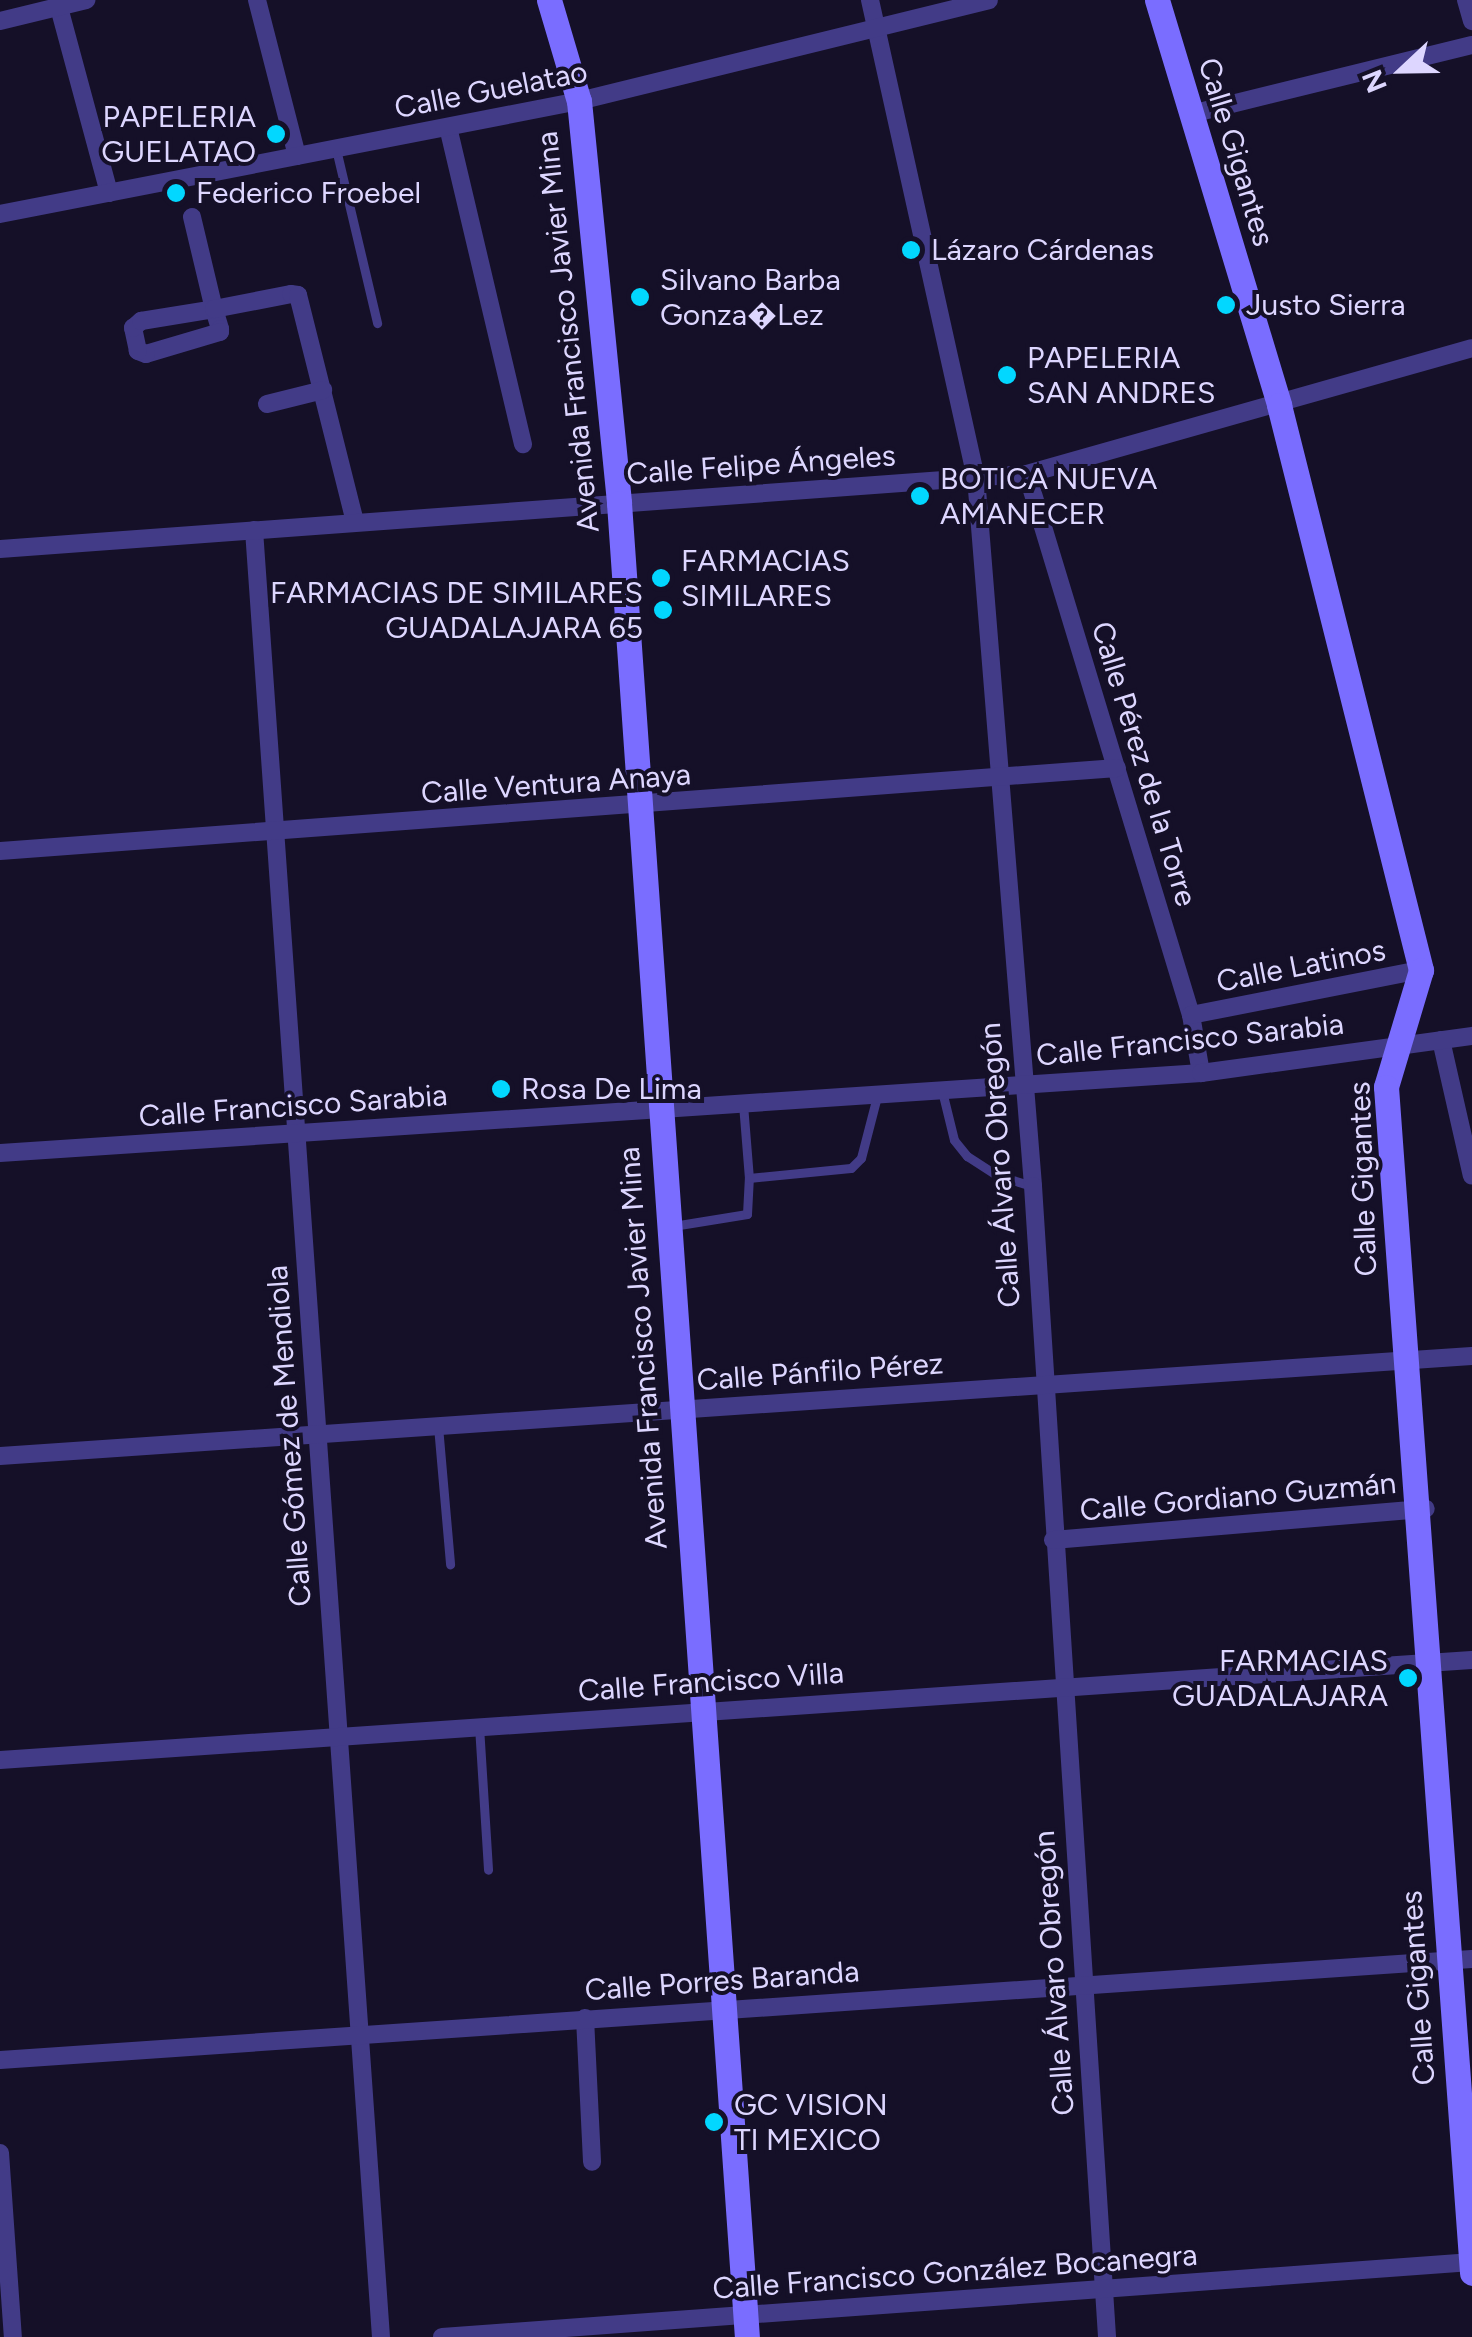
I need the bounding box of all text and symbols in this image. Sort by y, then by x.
north arrow [1352,20,1452,120]
street label: Calle Guelatao [392,54,590,126]
street label: Calle Gigantes [1190,54,1282,250]
text: N [1354,65,1394,98]
place label: PAPELERIA GUELATAO [101,99,256,170]
marker: PAPELERIA GUELATAO [265,123,287,145]
street label: Avenida Francisco Javier Mina [529,130,607,534]
place label: Federico Froebel [196,175,421,211]
marker: Federico Froebel [165,182,187,204]
place label: Lázaro Cárdenas [931,232,1154,268]
marker: Lázaro Cárdenas [900,239,922,261]
place label: Silvano Barba Gonza�Lez [660,262,841,332]
marker: Silvano Barba Gonza�Lez [629,286,651,308]
place label: Justo Sierra [1246,287,1406,323]
marker: Justo Sierra [1215,294,1237,316]
place label: PAPELERIA SAN ANDRES [1027,340,1215,410]
marker: PAPELERIA SAN ANDRES [996,364,1018,386]
street label: Calle Felipe Ángeles [625,438,897,492]
place label: BOTICA NUEVA AMANECER [940,461,1157,532]
marker: BOTICA NUEVA AMANECER [909,485,931,507]
place label: FARMACIAS SIMILARES [681,543,850,614]
marker: FARMACIAS SIMILARES [650,567,672,589]
place label: FARMACIAS DE SIMILARES GUADALAJARA 65 [270,575,643,646]
marker: FARMACIAS DE SIMILARES GUADALAJARA 65 [652,599,674,621]
street label: Calle Pérez de la Torre [1084,617,1204,911]
street label: Calle Ventura Anaya [420,757,692,811]
street label: Calle Latinos [1214,932,1388,1000]
street label: Calle Francisco Sarabia [1034,1006,1346,1074]
street label: Calle Álvaro Obregón [972,1021,1028,1309]
place label: Rosa De Lima [521,1071,702,1107]
street label: Calle Francisco Sarabia [137,1077,449,1135]
marker: Rosa De Lima [490,1078,512,1100]
street label: Calle Gigantes [1342,1081,1384,1277]
street label: Avenida Francisco Javier Mina [611,1146,675,1550]
street label: Calle Gómez de Mendiola [259,1264,319,1608]
street label: Calle Pánfilo Pérez [695,1345,945,1399]
street label: Calle Gordiano Guzmán [1078,1465,1398,1529]
place label: FARMACIAS GUADALAJARA [1172,1643,1388,1714]
street label: Calle Francisco Villa [577,1655,845,1709]
marker: FARMACIAS GUADALAJARA [1397,1667,1419,1689]
street label: Calle Álvaro Obregón [1026,1829,1082,2117]
street label: Calle Gigantes [1393,1890,1443,2086]
street label: Calle Porres Baranda [584,1953,860,2009]
place label: GC VISION TI MEXICO [734,2087,888,2158]
marker: GC VISION TI MEXICO [703,2111,725,2133]
street label: Calle Francisco González Bocanegra [711,2237,1199,2307]

